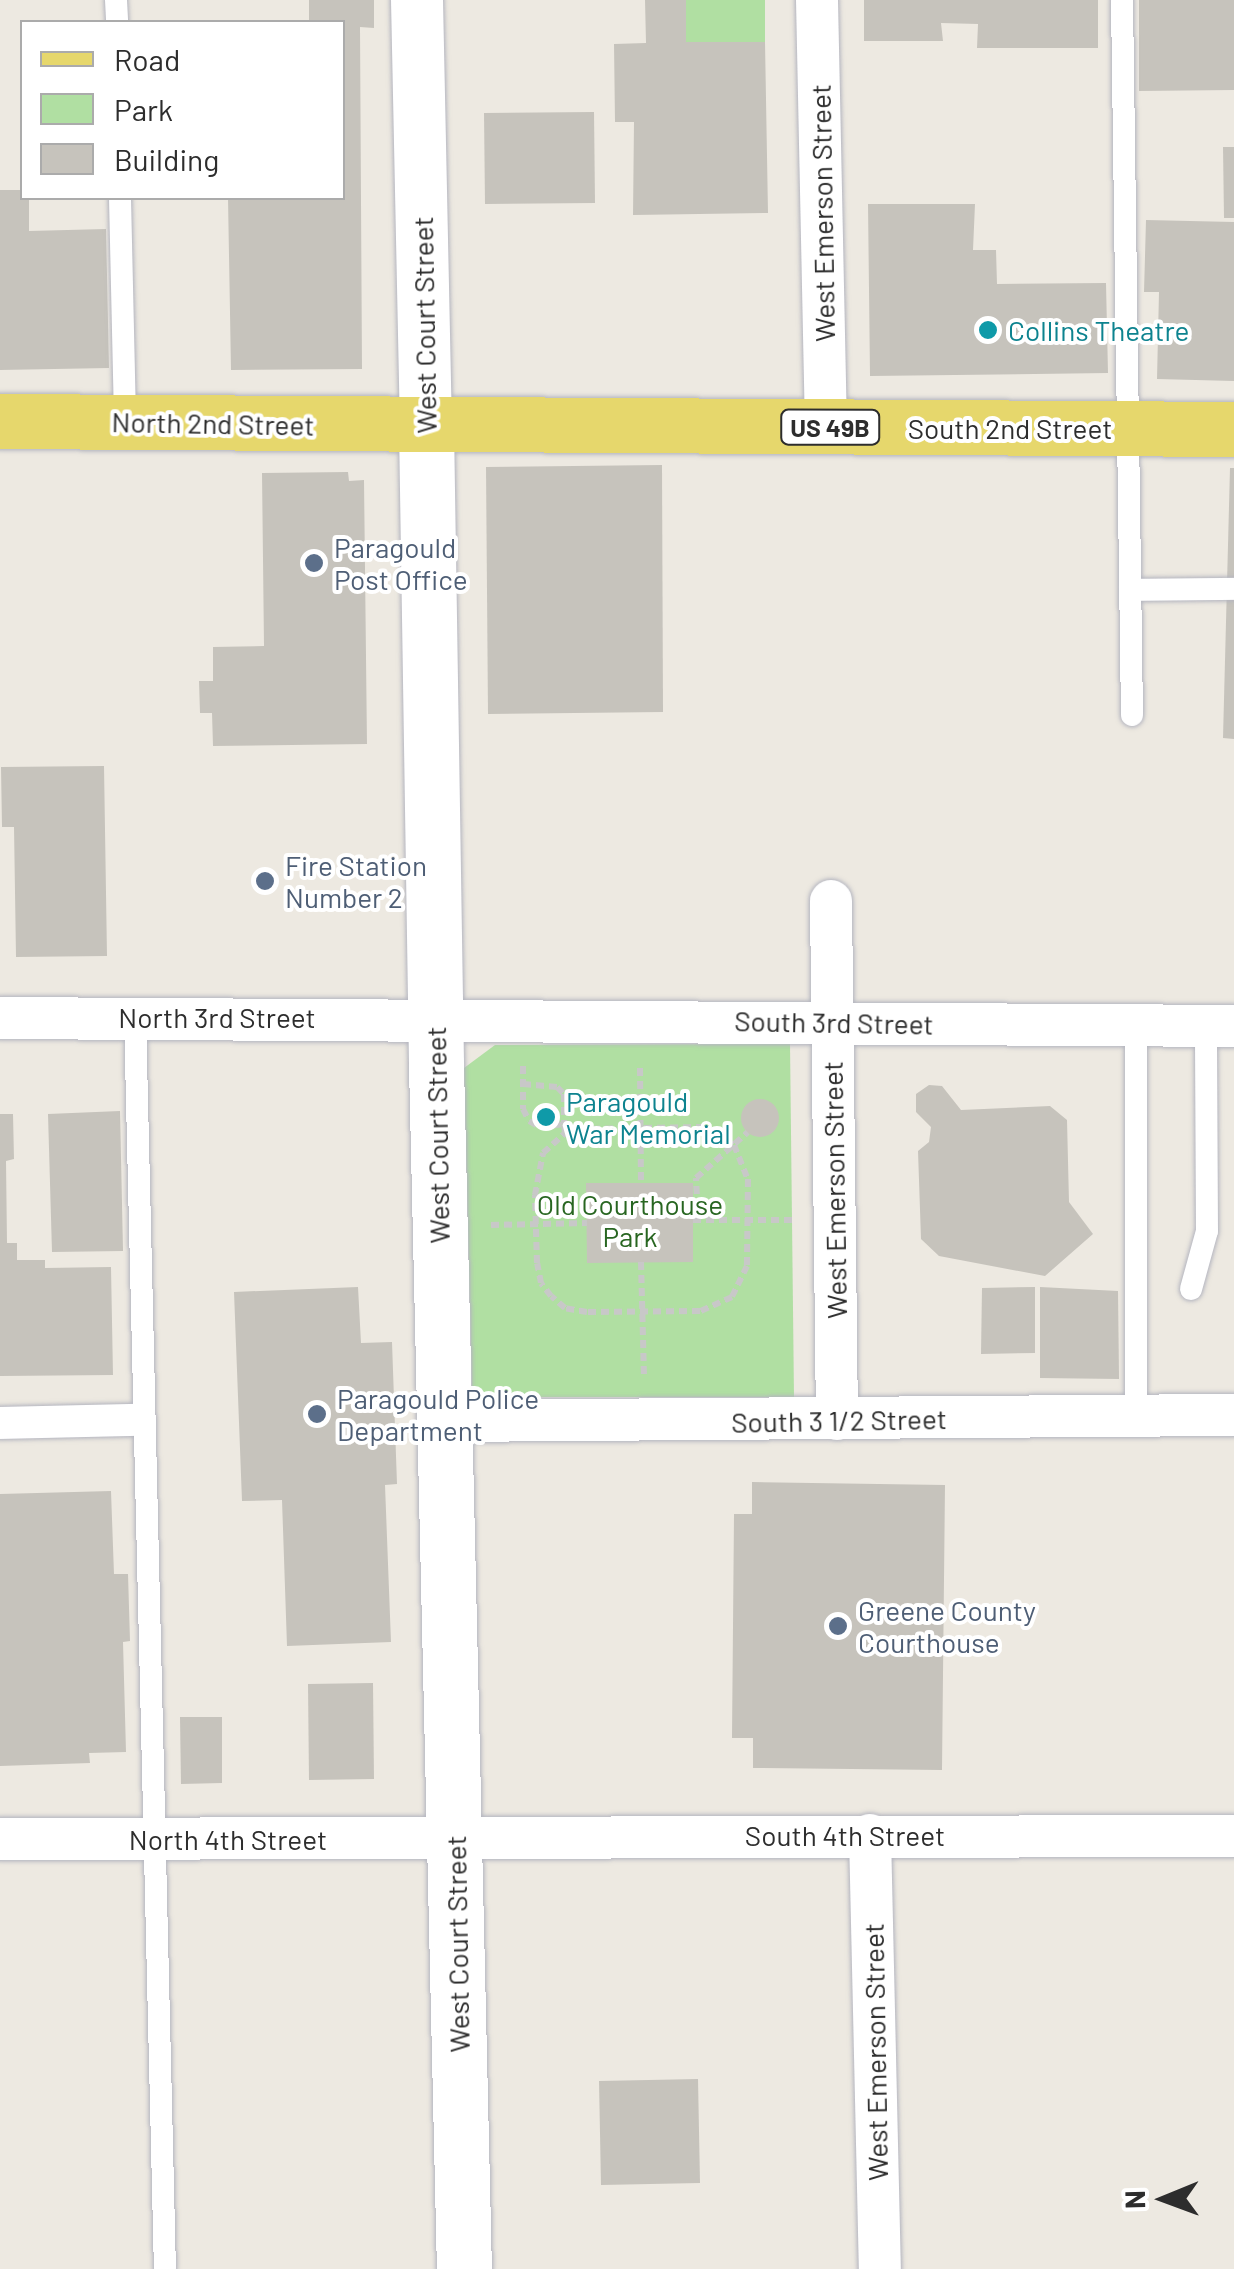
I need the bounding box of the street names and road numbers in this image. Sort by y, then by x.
street label: West Emerson Street [803,84,841,342]
street label: West Court Street [405,216,443,434]
street label: North 2nd Street [111,404,315,442]
road number: US 49B [780,407,880,447]
street label: South 2nd Street [908,411,1112,445]
street label: North 3rd Street [118,1000,316,1034]
street label: South 3rd Street [734,1003,934,1041]
street label: West Court Street [418,1026,456,1244]
street label: West Emerson Street [815,1061,853,1319]
street label: South 3 1/2 Street [731,1401,947,1439]
street label: South 4th Street [745,1818,945,1852]
street label: North 4th Street [129,1822,327,1856]
street label: West Court Street [438,1835,476,2053]
street label: West Emerson Street [856,1923,894,2181]

